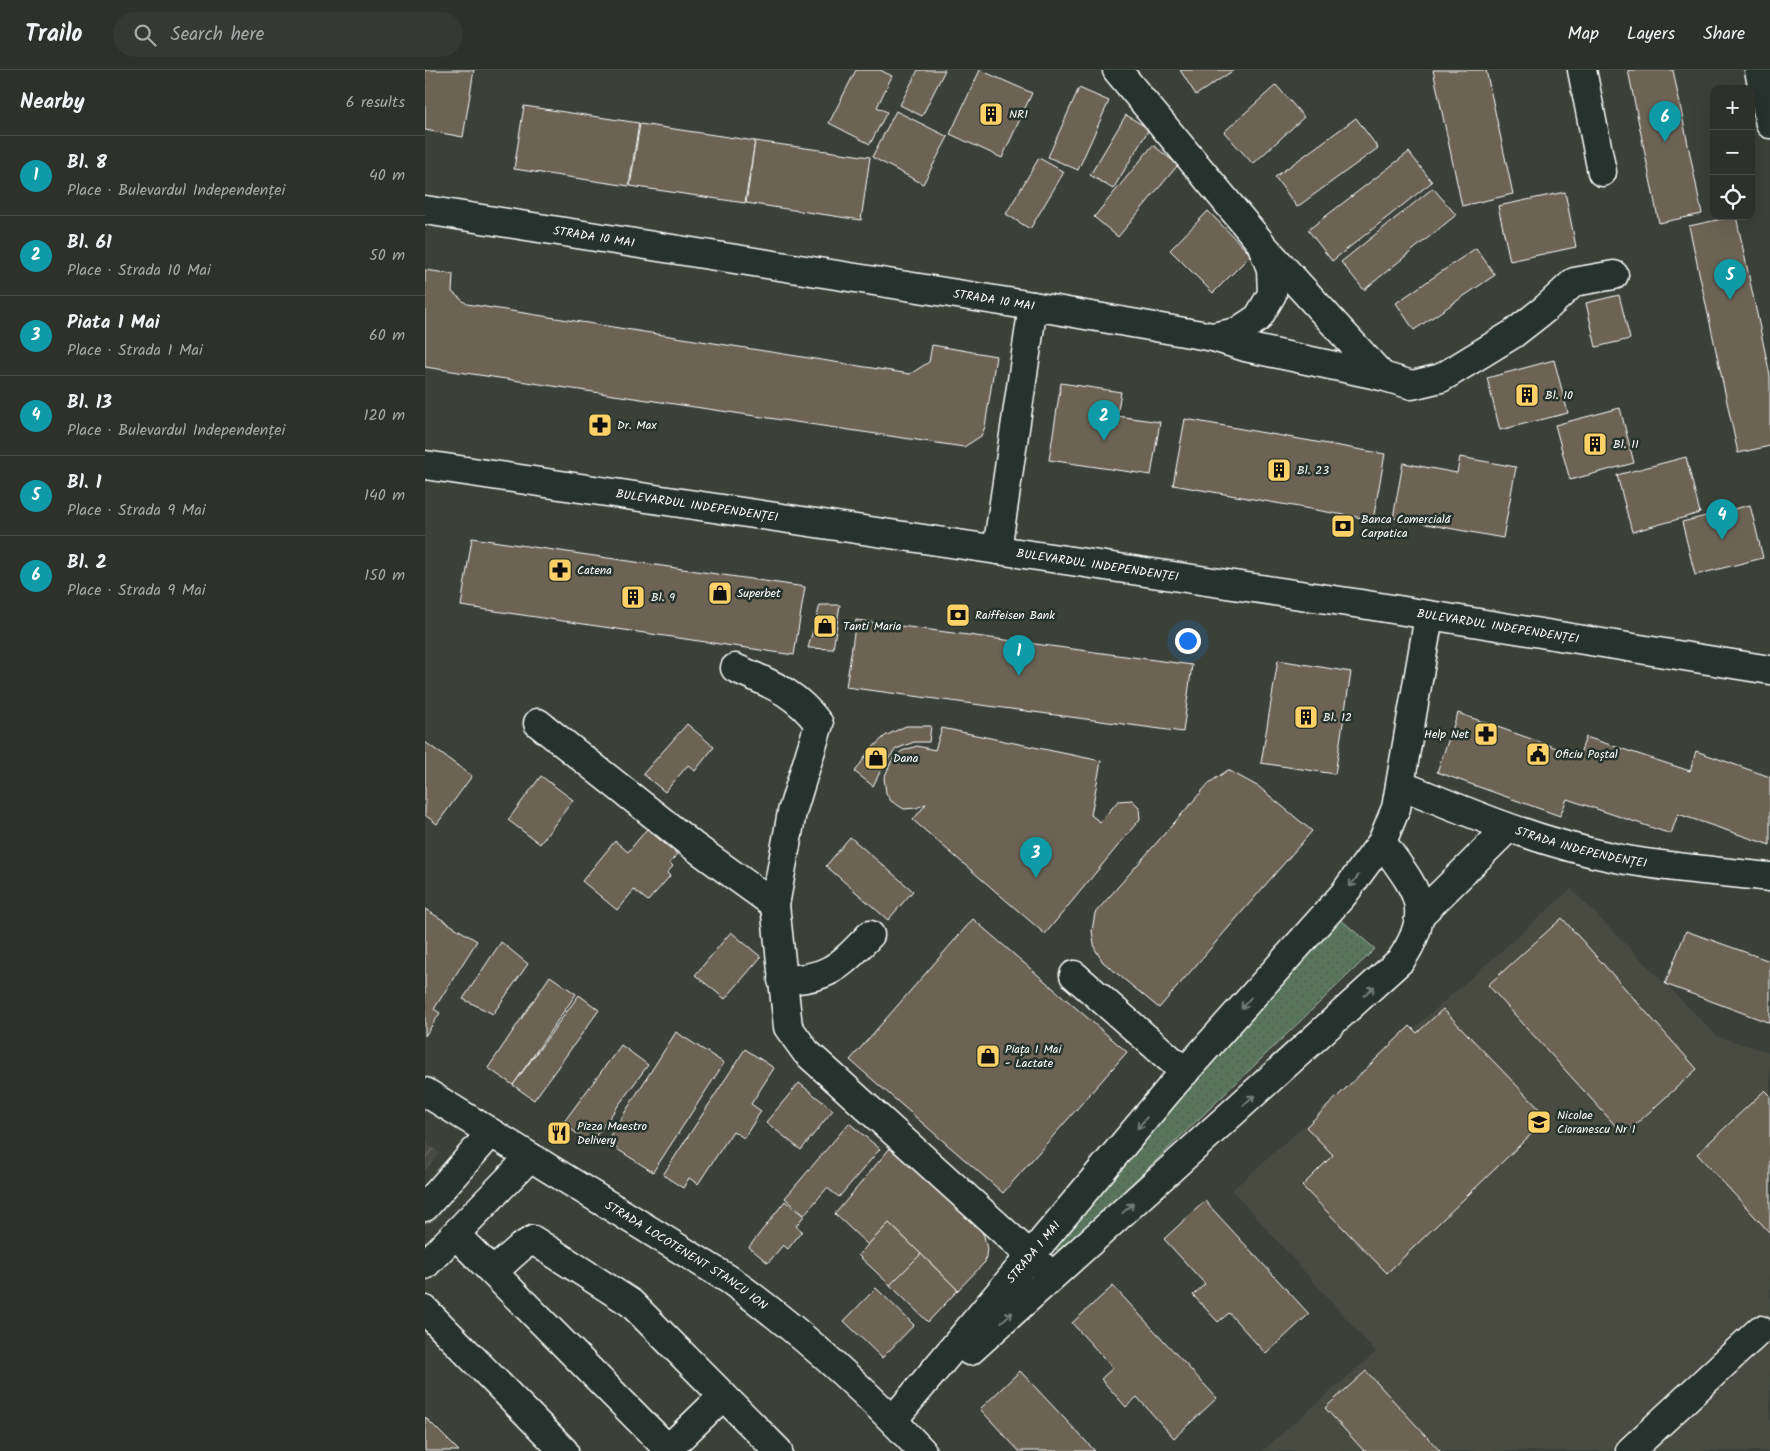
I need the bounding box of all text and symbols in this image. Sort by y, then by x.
search box [113,12,463,57]
text: Trailo [25,15,83,54]
text: Search here [171,20,264,50]
text: Map [1568,20,1599,49]
text: Layers [1627,20,1675,49]
text: Share [1703,20,1745,49]
icon: search [131,21,159,49]
map controls [1710,85,1755,220]
button: + [1710,85,1755,130]
text: Nearby [20,86,85,119]
text: 6 results [346,90,405,115]
building icon: NR1 [978,101,1004,127]
pin: 6 [1649,101,1681,142]
place label: NR1 [1009,105,1028,124]
button: − [1710,130,1755,175]
text: Bl. 8 [67,148,107,178]
text: 1 [34,163,38,188]
text: 40 m [369,163,405,188]
button: locate [1710,175,1755,220]
text: Place · Bulevardul Independenței [67,178,285,203]
street label: STRADA 10 MAI [552,221,636,253]
text: Bl. 61 [67,228,112,258]
text: 2 [31,243,41,268]
text: 50 m [369,243,405,268]
text: Place · Strada 10 Mai [67,258,211,283]
pin: 5 [1714,259,1746,300]
street label: STRADA 10 MAI [952,285,1036,316]
text: Piata 1 Mai [67,308,160,338]
text: 3 [32,323,40,348]
text: 60 m [369,323,405,348]
text: Place · Strada 1 Mai [67,338,203,363]
building icon: Bl. 10 [1514,382,1540,408]
place label: Bl. 10 [1545,386,1573,405]
text: Bl. 13 [67,388,112,418]
pin: 2 [1088,400,1120,441]
text: 4 [32,403,40,428]
text: 120 m [364,403,405,428]
pharmacy icon: Dr. Max [587,412,613,438]
place label: Dr. Max [617,416,657,435]
text: Place · Bulevardul Independenței [67,418,285,443]
building icon: Bl. 11 [1582,431,1608,457]
place label: Bl. 11 [1613,435,1639,454]
building icon: Bl. 23 [1266,457,1292,483]
place label: Bl. 23 [1297,461,1329,480]
text: Bl. 1 [67,468,101,498]
text: 5 [32,483,40,508]
text: 140 m [364,483,405,508]
street label: BULEVARDUL INDEPENDENȚEI [615,484,780,527]
text: Place · Strada 9 Mai [67,498,206,523]
pin: 4 [1706,499,1738,540]
place label: Banca Comercială Carpatica [1361,510,1452,543]
bank icon: Banca Comercială Carpatica [1330,513,1356,539]
street label: BULEVARDUL INDEPENDENȚEI [1015,544,1180,587]
text: Bl. 2 [67,548,107,578]
pharmacy icon: Catena [547,557,573,583]
place label: Catena [577,561,612,580]
text: 6 [32,563,40,588]
text: 150 m [364,563,405,588]
text: Place · Strada 9 Mai [67,578,206,603]
shop icon: Superbet [707,580,733,606]
building icon: Bl. 9 [620,584,646,610]
place label: Superbet [737,584,781,603]
place label: Bl. 9 [651,588,675,607]
bank icon: Raiffeisen Bank [945,602,971,628]
street label: BULEVARDUL INDEPENDENȚEI [1416,604,1580,649]
place label: Raiffeisen Bank [975,606,1055,625]
shop icon: Tanti Maria [812,613,838,639]
place label: Tanti Maria [843,617,902,636]
your location [1175,628,1201,654]
pin: 1 [1003,635,1035,676]
building icon: Bl. 12 [1293,704,1319,730]
place label: Bl. 12 [1323,708,1352,727]
pharmacy icon: Help Net [1473,721,1499,747]
place label: Help Net [1424,725,1469,744]
public building icon: Oficiu Poștal [1525,741,1551,767]
shop icon: Dana [863,745,889,771]
place label: Oficiu Poștal [1555,745,1618,764]
place label: Dana [893,749,919,768]
street label: STRADA INDEPENDENȚEI [1513,822,1648,873]
pin: 3 [1020,837,1052,878]
one-way arrow [1349,875,1360,888]
one-way arrow [1363,985,1376,997]
one-way arrow [1240,996,1252,1009]
place label: Piața 1 Mai - Lactate [1005,1040,1062,1073]
shop icon: Piața 1 Mai - Lactate [975,1043,1001,1069]
one-way arrow [1242,1094,1255,1106]
place label: Nicolae Cioranescu Nr 1 [1557,1106,1636,1139]
school or university icon: Nicolae Cioranescu Nr 1 [1526,1109,1552,1135]
one-way arrow [1136,1116,1148,1129]
place label: Pizza Maestro Delivery [577,1117,647,1150]
restaurant icon: Pizza Maestro Delivery [546,1120,572,1146]
street label: STRADA LOCOTENENT STANCU ION [601,1196,771,1315]
one-way arrow [1121,1203,1134,1214]
street label: STRADA 1 MAI [1002,1217,1066,1288]
one-way arrow [1001,1311,1014,1323]

